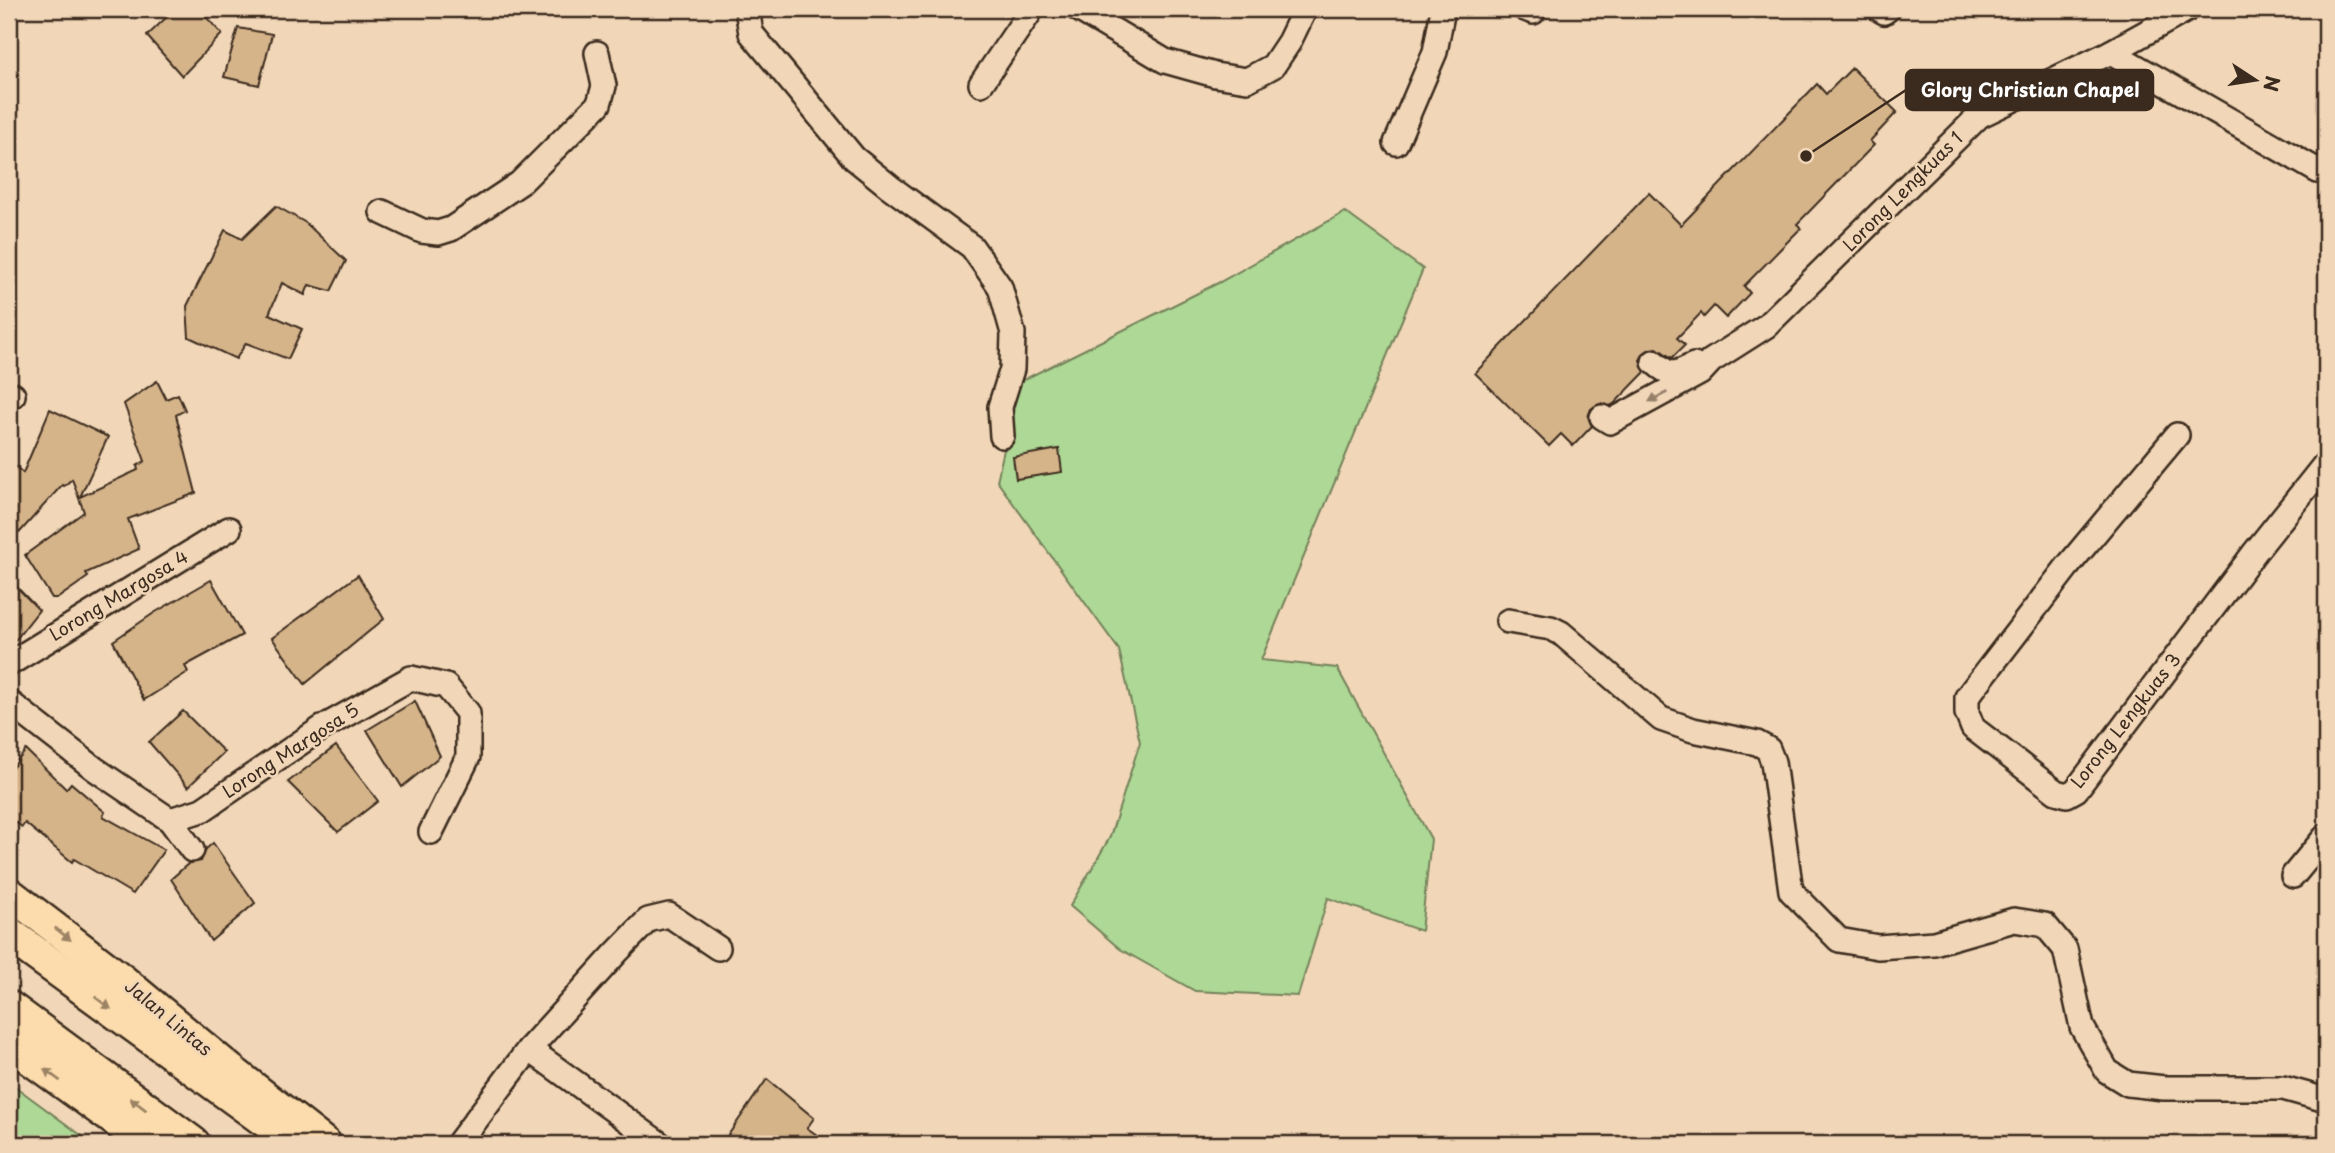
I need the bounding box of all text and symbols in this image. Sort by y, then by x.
north arrow [2220,46,2290,116]
callout: Glory Christian Chapel [1906,70,2153,110]
text: N [2257,73,2288,94]
text: Glory Christian Chapel [1921,75,2139,103]
street label: Lorong Lengkuas 1 [1836,125,1968,257]
one-way arrow [1648,391,1668,402]
street label: Lorong Margosa 4 [44,542,193,647]
street label: Lorong Lengkuas 3 [2063,647,2186,793]
street label: Lorong Margosa 5 [217,695,364,804]
one-way arrow [54,927,72,941]
street label: Jalan Lintas [119,972,219,1062]
one-way arrow [94,996,112,1011]
one-way arrow [43,1068,61,1082]
one-way arrow [129,1097,147,1111]

